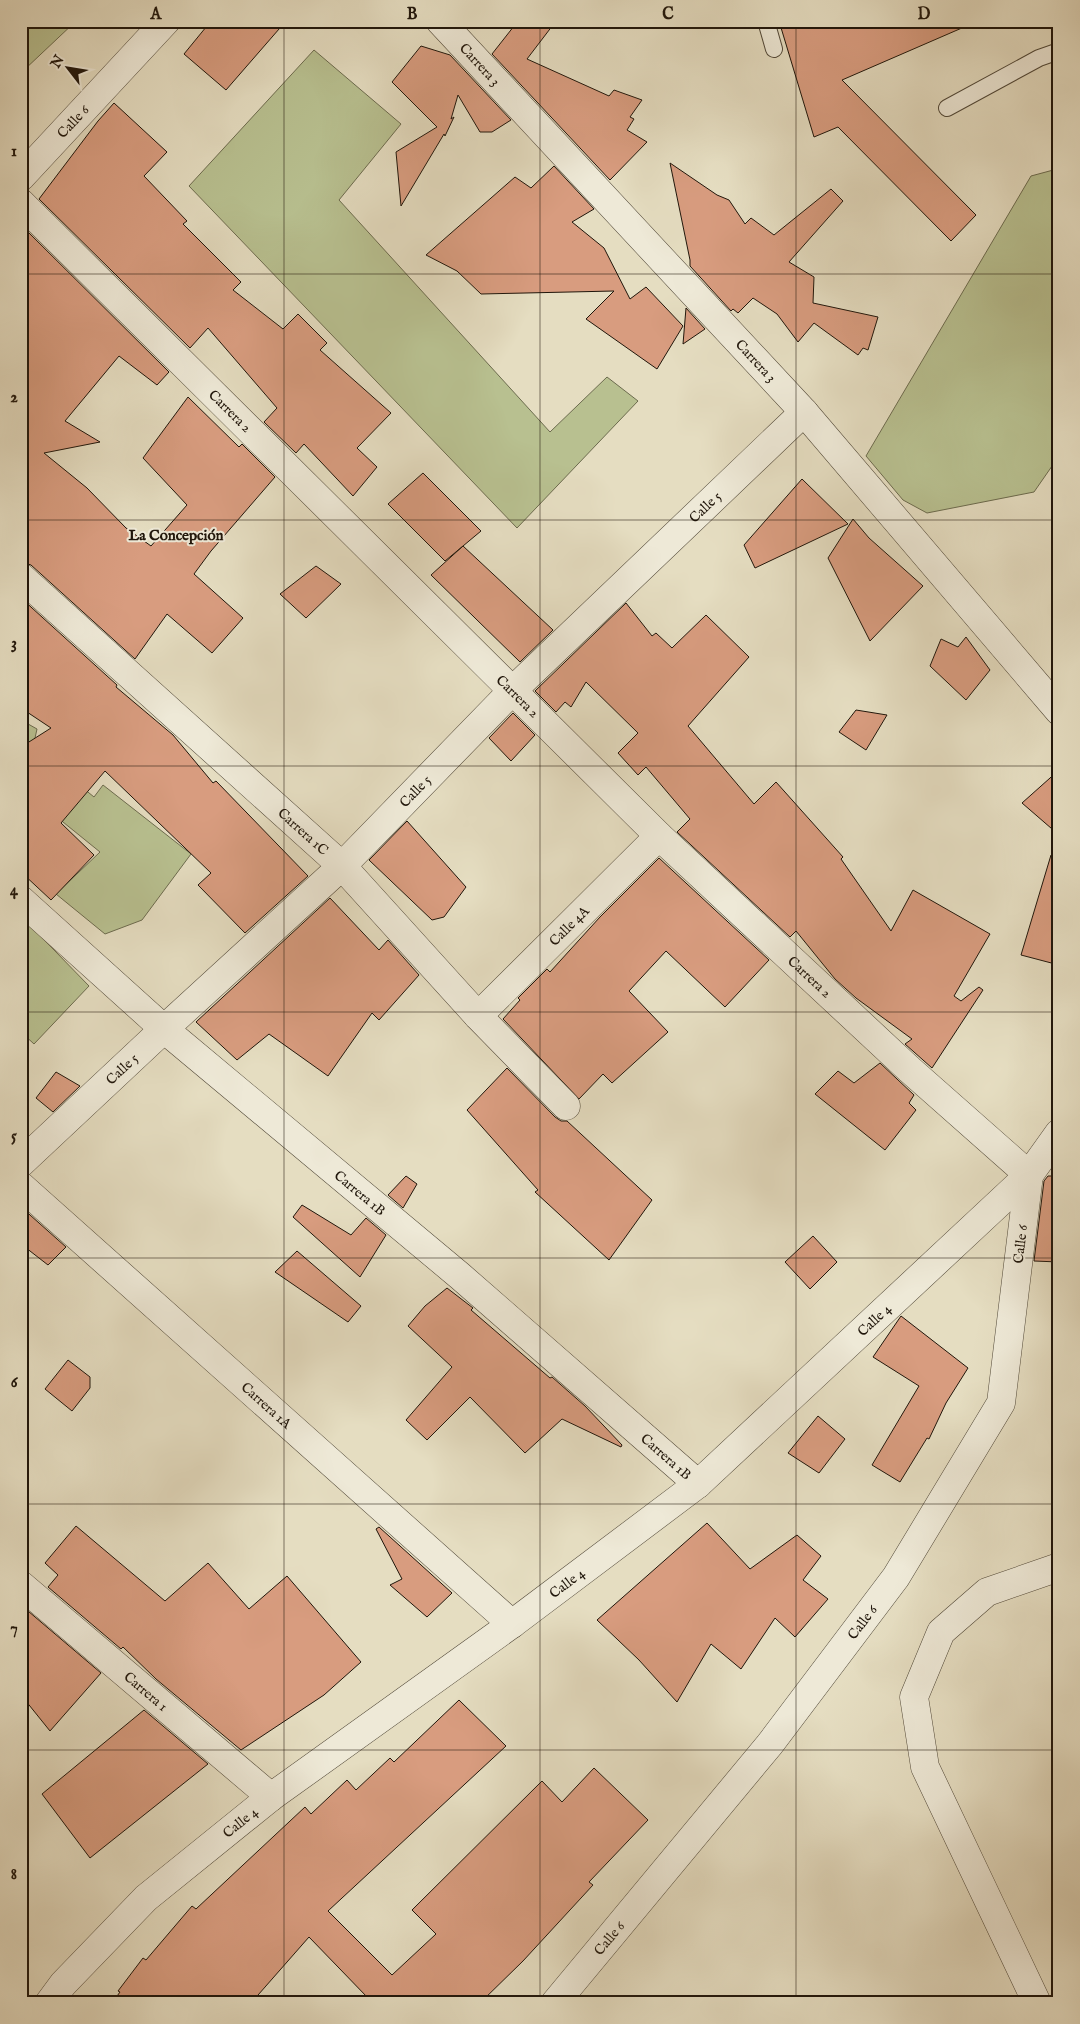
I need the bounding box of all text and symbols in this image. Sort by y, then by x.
text: A [150,5,163,25]
text: B [407,5,418,25]
text: C [662,5,674,25]
text: D [918,5,931,25]
street label: Carrera 3 [455,40,504,90]
north arrow [42,42,92,92]
text: N [46,52,69,73]
street label: Calle 6 [54,101,94,142]
text: 1 [11,142,17,162]
street label: Carrera 3 [731,336,780,387]
street label: Carrera 2 [204,386,255,437]
text: 2 [10,388,18,408]
street label: Calle 5 [685,488,726,527]
district label: La Concepción [128,526,224,545]
text: 3 [11,634,17,654]
street label: Carrera 2 [492,671,543,722]
street label: Calle 5 [396,772,435,812]
street label: Carrera 1C [274,804,332,860]
text: 4 [10,881,19,901]
street label: Calle 4A [546,902,594,950]
street label: Carrera 2 [783,952,835,1003]
street label: Calle 5 [102,1050,143,1089]
text: 5 [11,1127,17,1147]
street label: Carrera 1B [330,1167,389,1220]
street label: Calle 6 [1010,1223,1032,1265]
street label: Calle 4 [854,1300,896,1341]
text: 6 [11,1373,19,1393]
street label: Carrera 1A [237,1378,295,1433]
street label: Carrera 1B [636,1430,695,1484]
street label: Calle 4 [546,1564,589,1603]
street label: Calle 6 [844,1601,882,1644]
text: 7 [10,1619,18,1639]
street label: Carrera 1 [120,1668,171,1716]
street label: Calle 4 [219,1803,262,1842]
text: 8 [11,1865,17,1885]
street label: Calle 6 [590,1917,630,1959]

